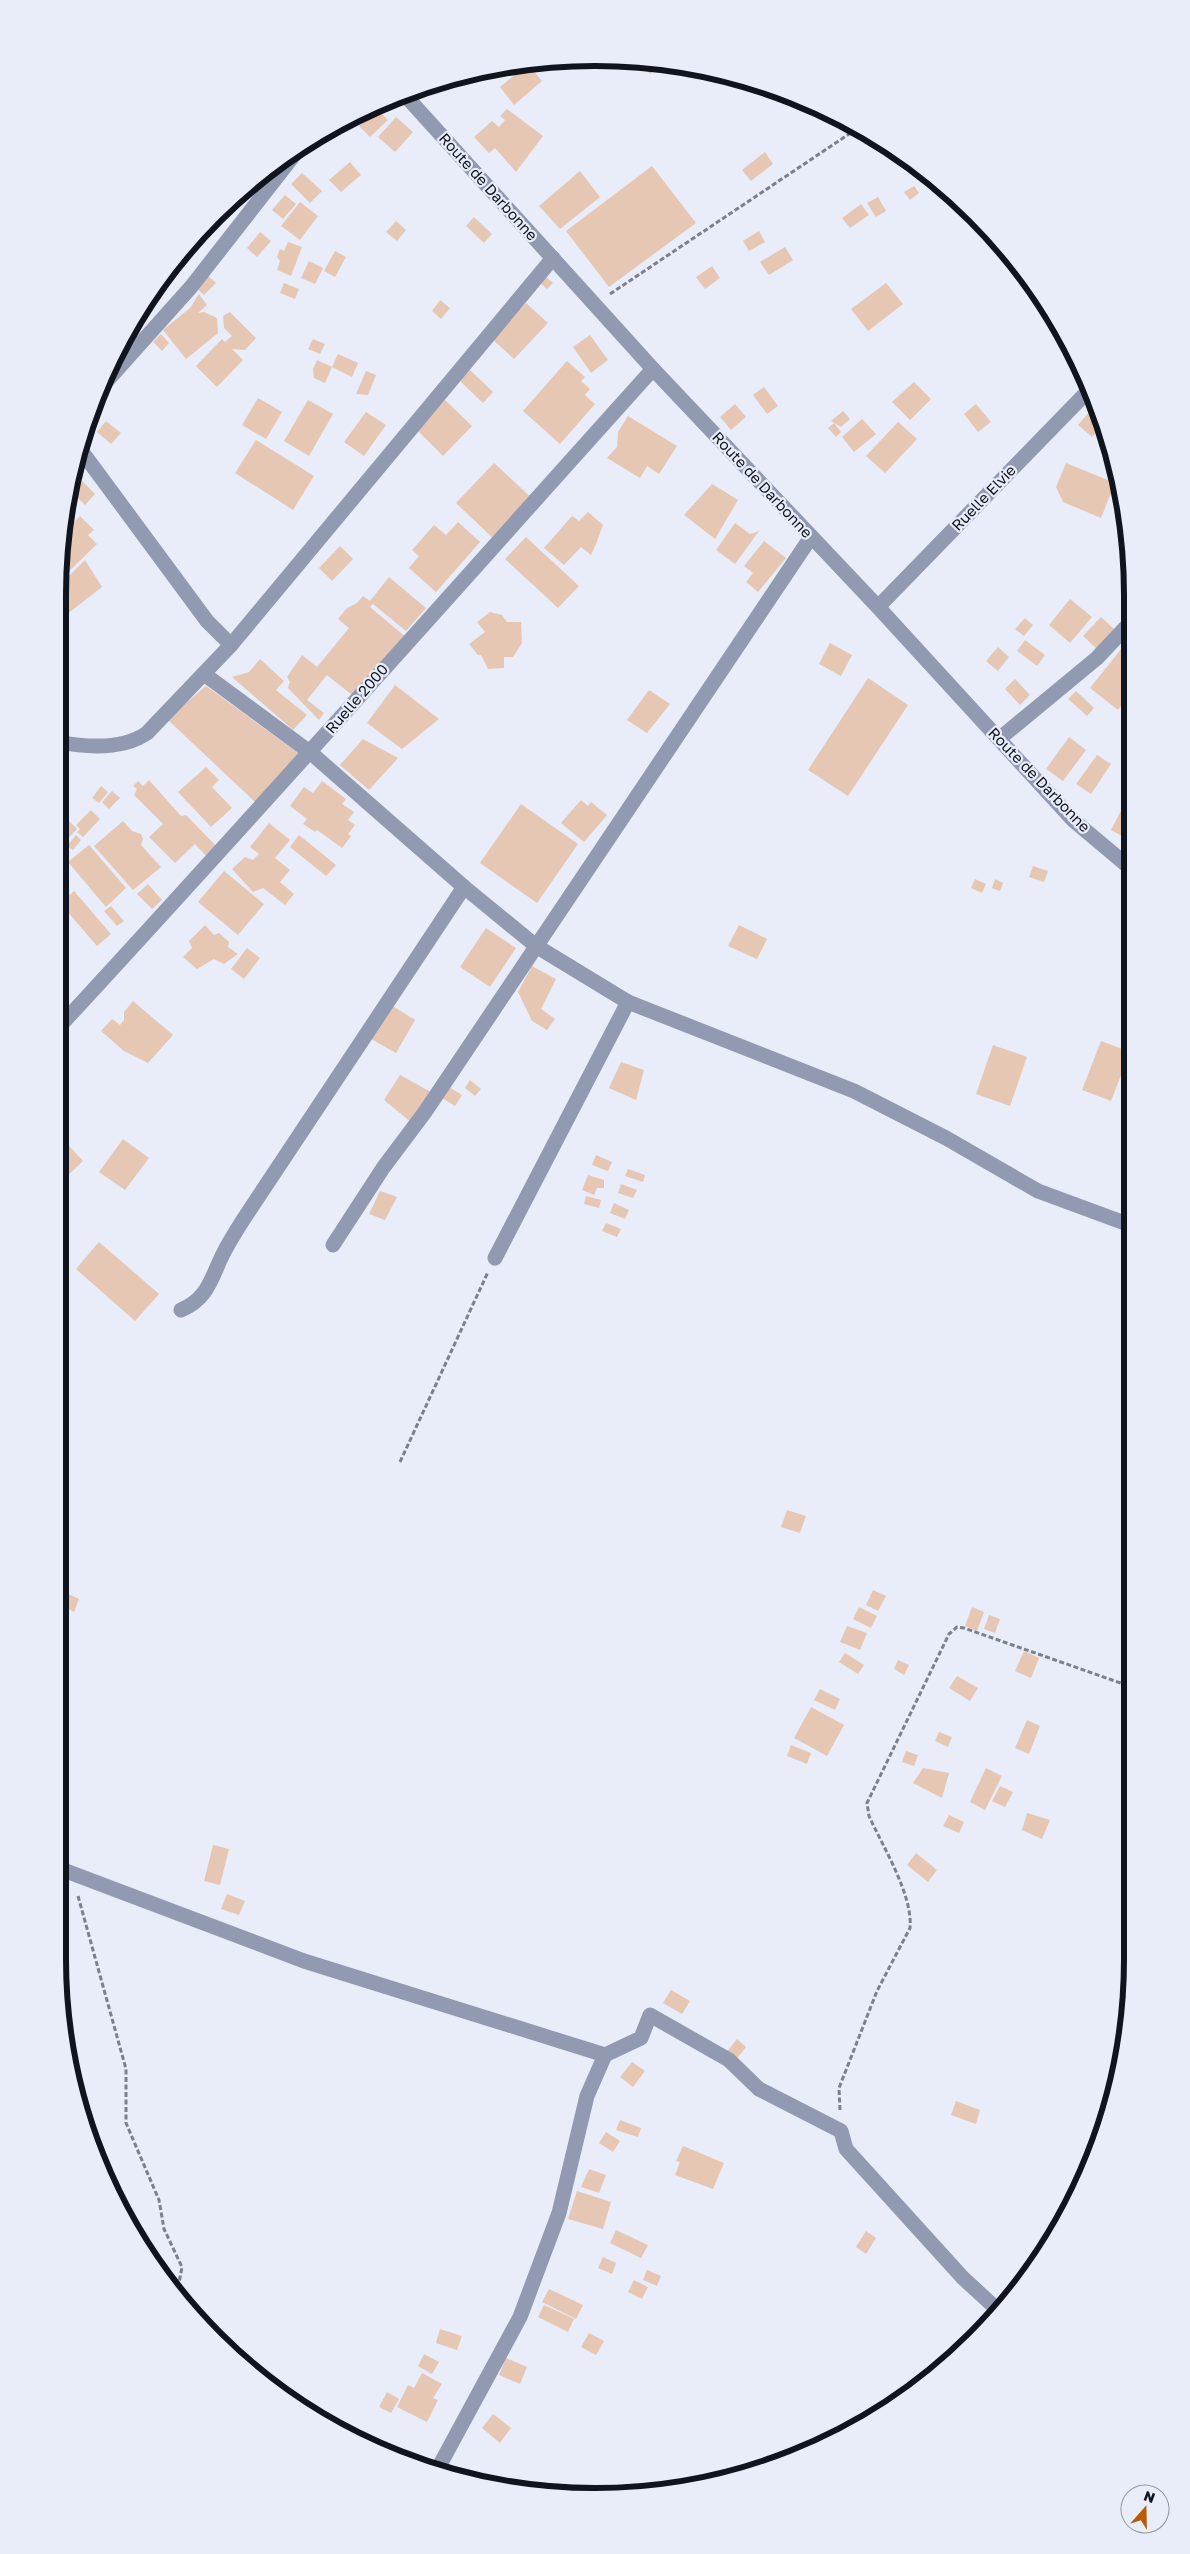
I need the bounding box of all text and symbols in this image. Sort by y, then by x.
street label: Route de Darbonne [436,129,542,244]
street label: Route de Darbonne [709,428,817,541]
street label: Ruelle Elvie [948,461,1019,534]
street label: Ruelle 2000 [321,660,391,737]
street label: Route de Darbonne [985,723,1094,836]
north arrow [1120,2484,1170,2534]
text: N [1142,2487,1158,2506]

